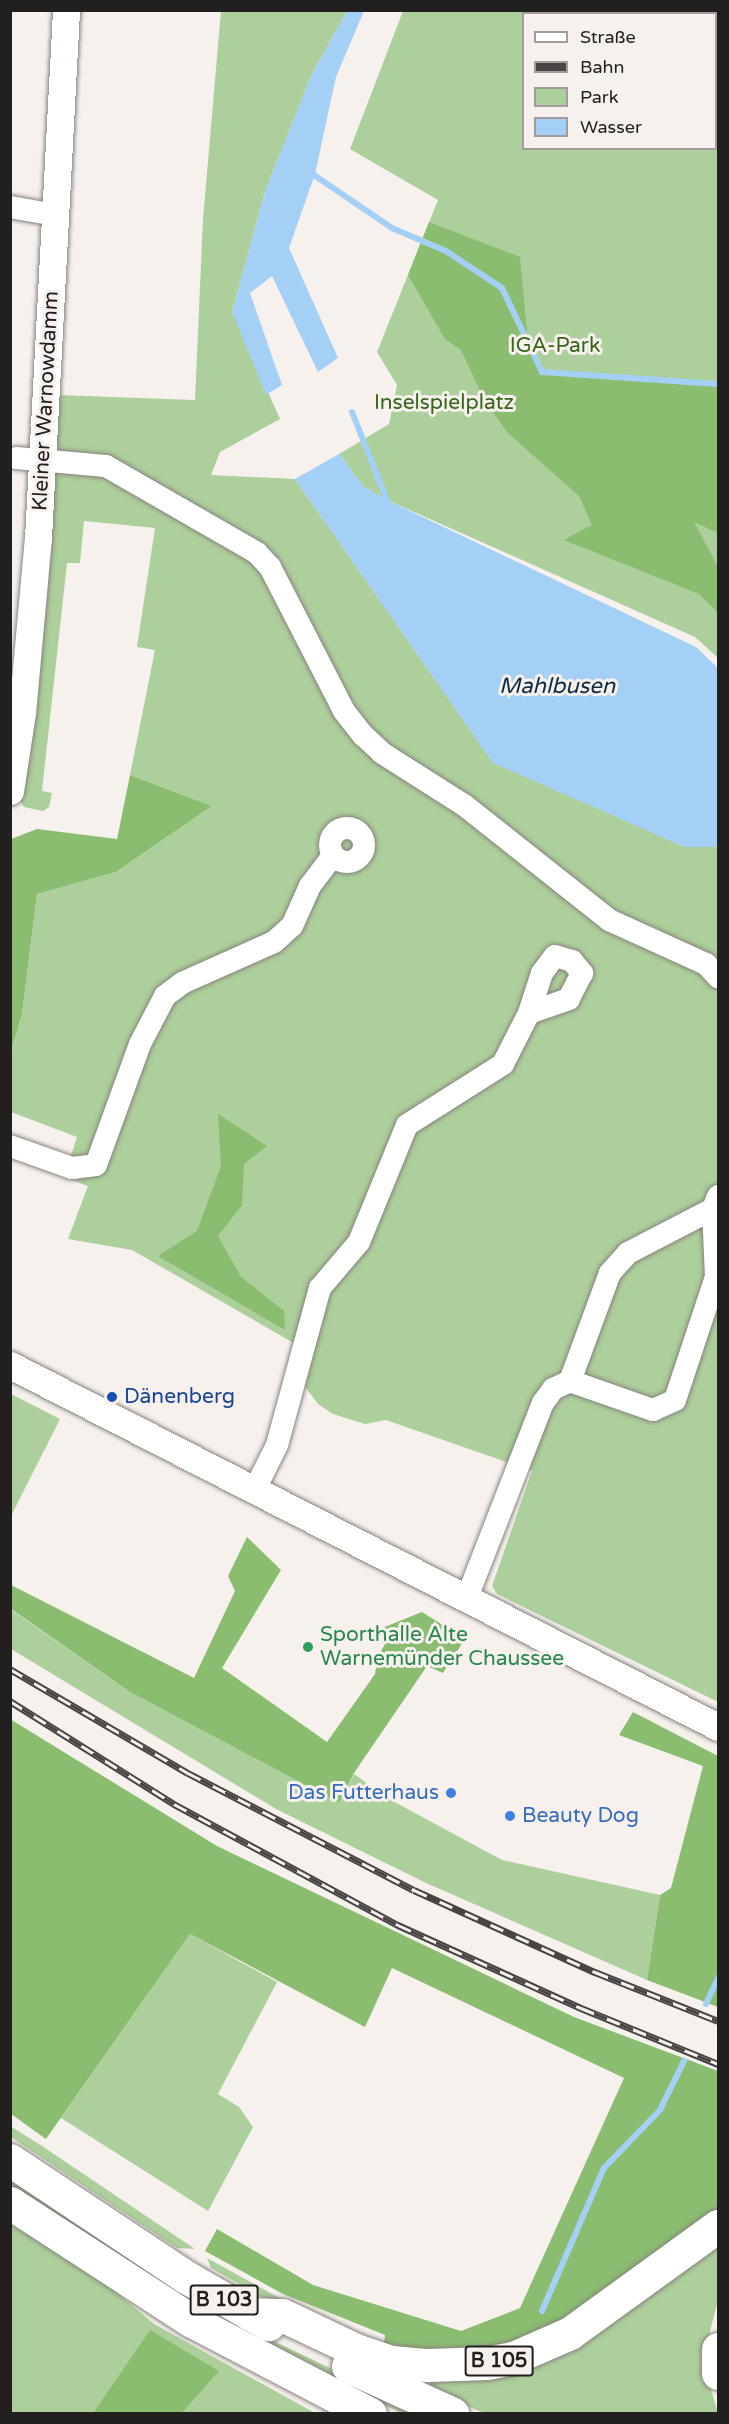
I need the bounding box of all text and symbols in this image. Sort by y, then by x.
legend [522,12,717,150]
text: Straße [580,26,636,48]
text: Bahn [580,56,625,78]
text: Park [580,86,618,108]
text: Wasser [580,116,642,138]
street label: Kleiner Warnowdamm [28,290,64,512]
park label: IGA-Park [510,333,600,359]
park label: Inselspielplatz [374,390,514,416]
water label: Mahlbusen [499,674,615,700]
place label: Dänenberg [124,1384,235,1410]
marker: Dänenberg [105,1390,119,1404]
place label: Sporthalle Alte Warnemünder Chaussee [320,1622,564,1672]
marker: Sporthalle Alte Warnemünder Chaussee [301,1640,315,1654]
place label: Das Futterhaus [288,1780,439,1806]
marker: Das Futterhaus [444,1786,458,1800]
place label: Beauty Dog [522,1803,639,1829]
marker: Beauty Dog [503,1809,517,1823]
road number: B 103 [190,2283,258,2317]
road number: B 105 [464,2344,534,2378]

